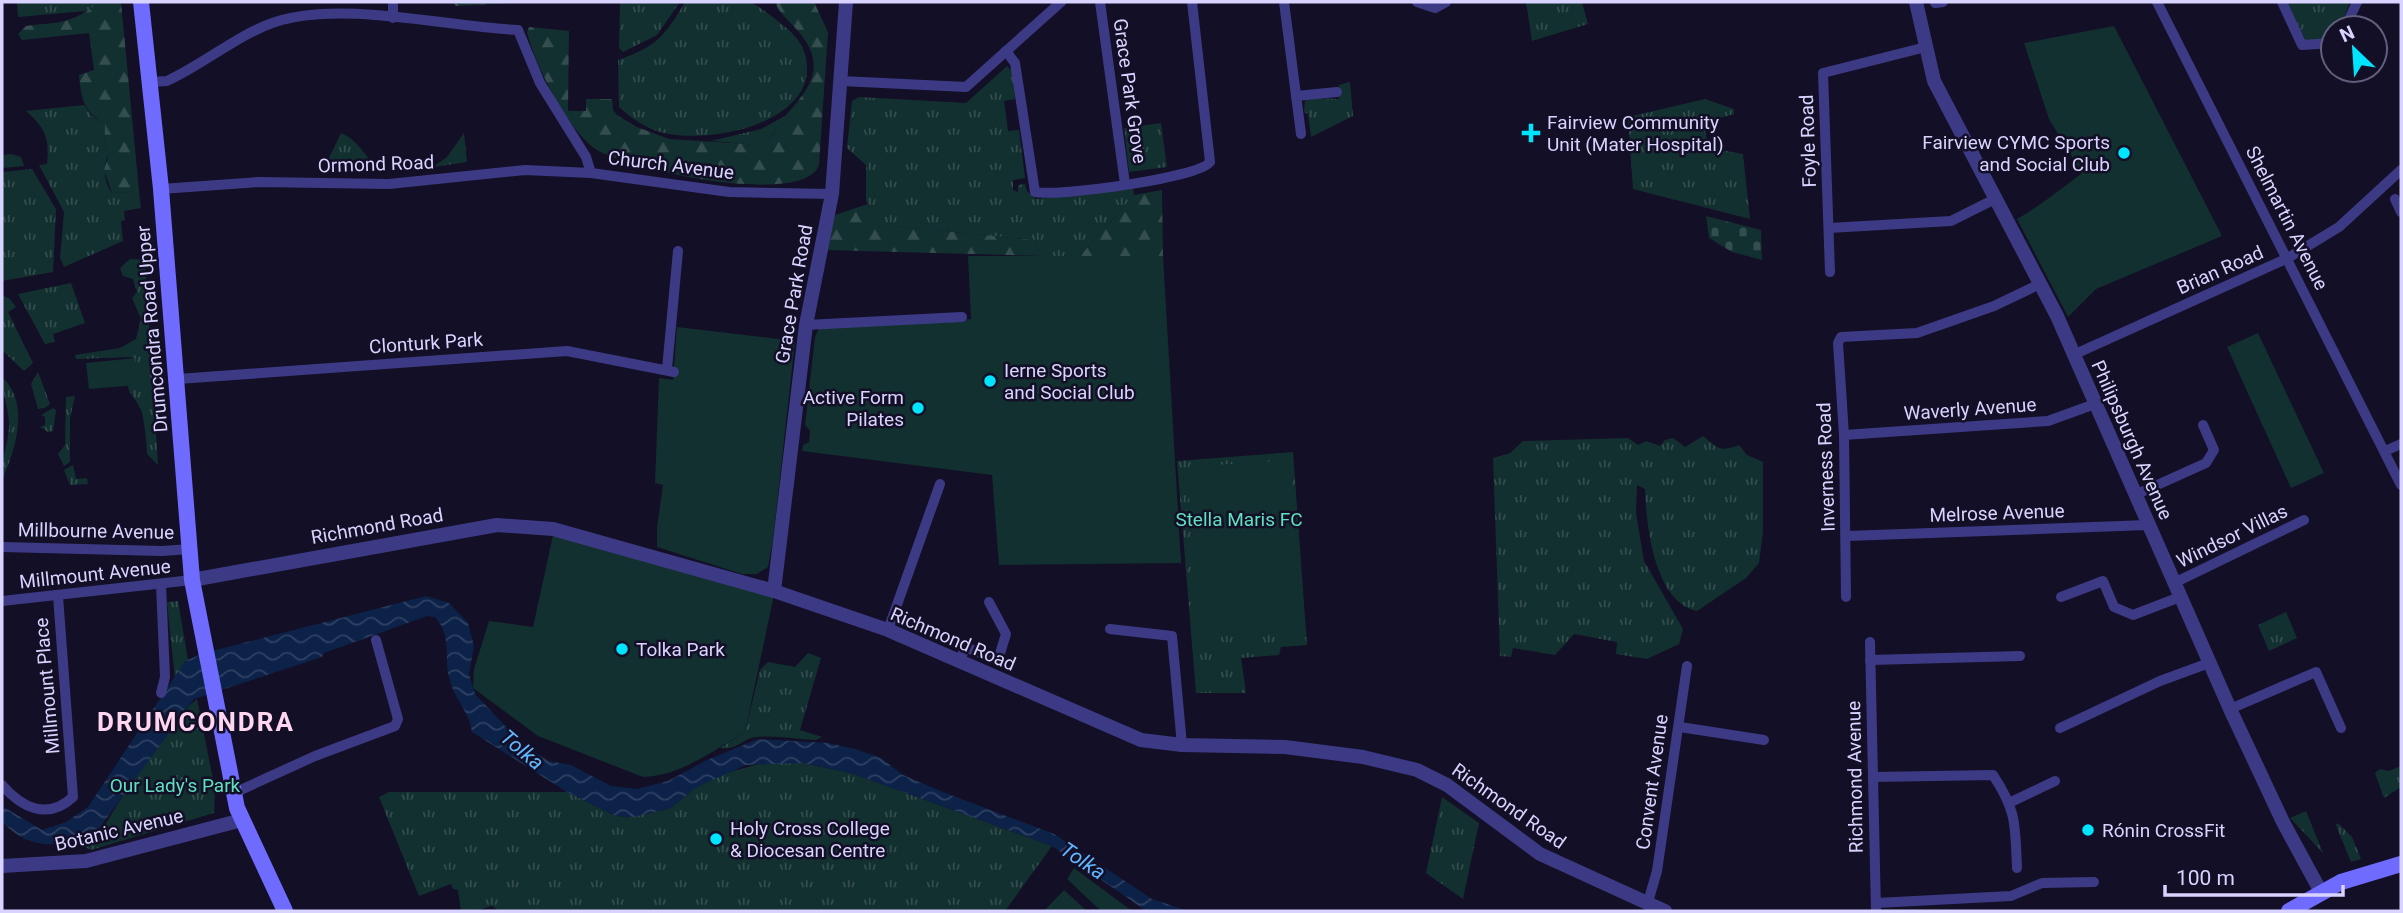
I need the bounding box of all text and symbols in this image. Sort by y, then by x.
north arrow [2319,14,2389,84]
street label: Grace Park Grove [1108,17,1152,165]
text: N [2336,21,2358,47]
street label: Foyle Road [1795,94,1821,188]
place label: Fairview Community Unit (Mater Hospital) [1547,111,1724,156]
marker: Fairview Community Unit (Mater Hospital) [1521,123,1541,143]
place label: Fairview CYMC Sports and Social Club [1922,131,2110,176]
street label: Shelmartin Avenue [2241,142,2333,294]
marker: Fairview CYMC Sports and Social Club [2116,145,2132,161]
street label: Church Avenue [607,146,735,184]
street label: Ormond Road [317,150,435,178]
street label: Grace Park Road [770,223,818,365]
street label: Drumcondra Road Upper [131,224,173,433]
street label: Brian Road [2173,241,2267,299]
street label: Clonturk Park [368,328,484,358]
street label: Philipsburgh Avenue [2086,357,2178,523]
place label: Ierne Sports and Social Club [1004,359,1135,404]
marker: Ierne Sports and Social Club [982,373,998,389]
place label: Active Form Pilates [803,386,904,431]
street label: Waverly Avenue [1903,393,2037,425]
marker: Active Form Pilates [910,400,926,416]
street label: Inverness Road [1812,402,1840,532]
street label: Melrose Avenue [1929,499,2065,527]
street label: Windsor Villas [2173,499,2291,573]
street label: Richmond Road [309,503,445,549]
park label: Stella Maris FC [1175,508,1303,531]
street label: Millbourne Avenue [18,518,174,544]
street label: Millmount Avenue [18,555,172,593]
street label: Richmond Road [887,602,1019,676]
street label: Millmount Place [30,617,64,755]
place label: Tolka Park [636,638,725,661]
marker: Tolka Park [614,641,630,657]
street label: Richmond Avenue [1842,701,1868,853]
district label: DRUMCONDRA [97,707,295,737]
street label: Convent Avenue [1631,713,1673,851]
water label: Tolka [495,725,549,775]
street label: Richmond Road [1448,758,1570,854]
park label: Our Lady's Park [110,774,241,797]
street label: Botanic Avenue [53,804,185,856]
place label: Holy Cross College & Diocesan Centre [730,817,890,862]
place label: Rónin CrossFit [2102,819,2225,842]
marker: Rónin CrossFit [2080,822,2096,838]
marker: Holy Cross College & Diocesan Centre [708,831,724,847]
water label: Tolka [1056,837,1110,885]
scale bar [2165,853,2344,897]
text: 100 m [2176,866,2235,890]

